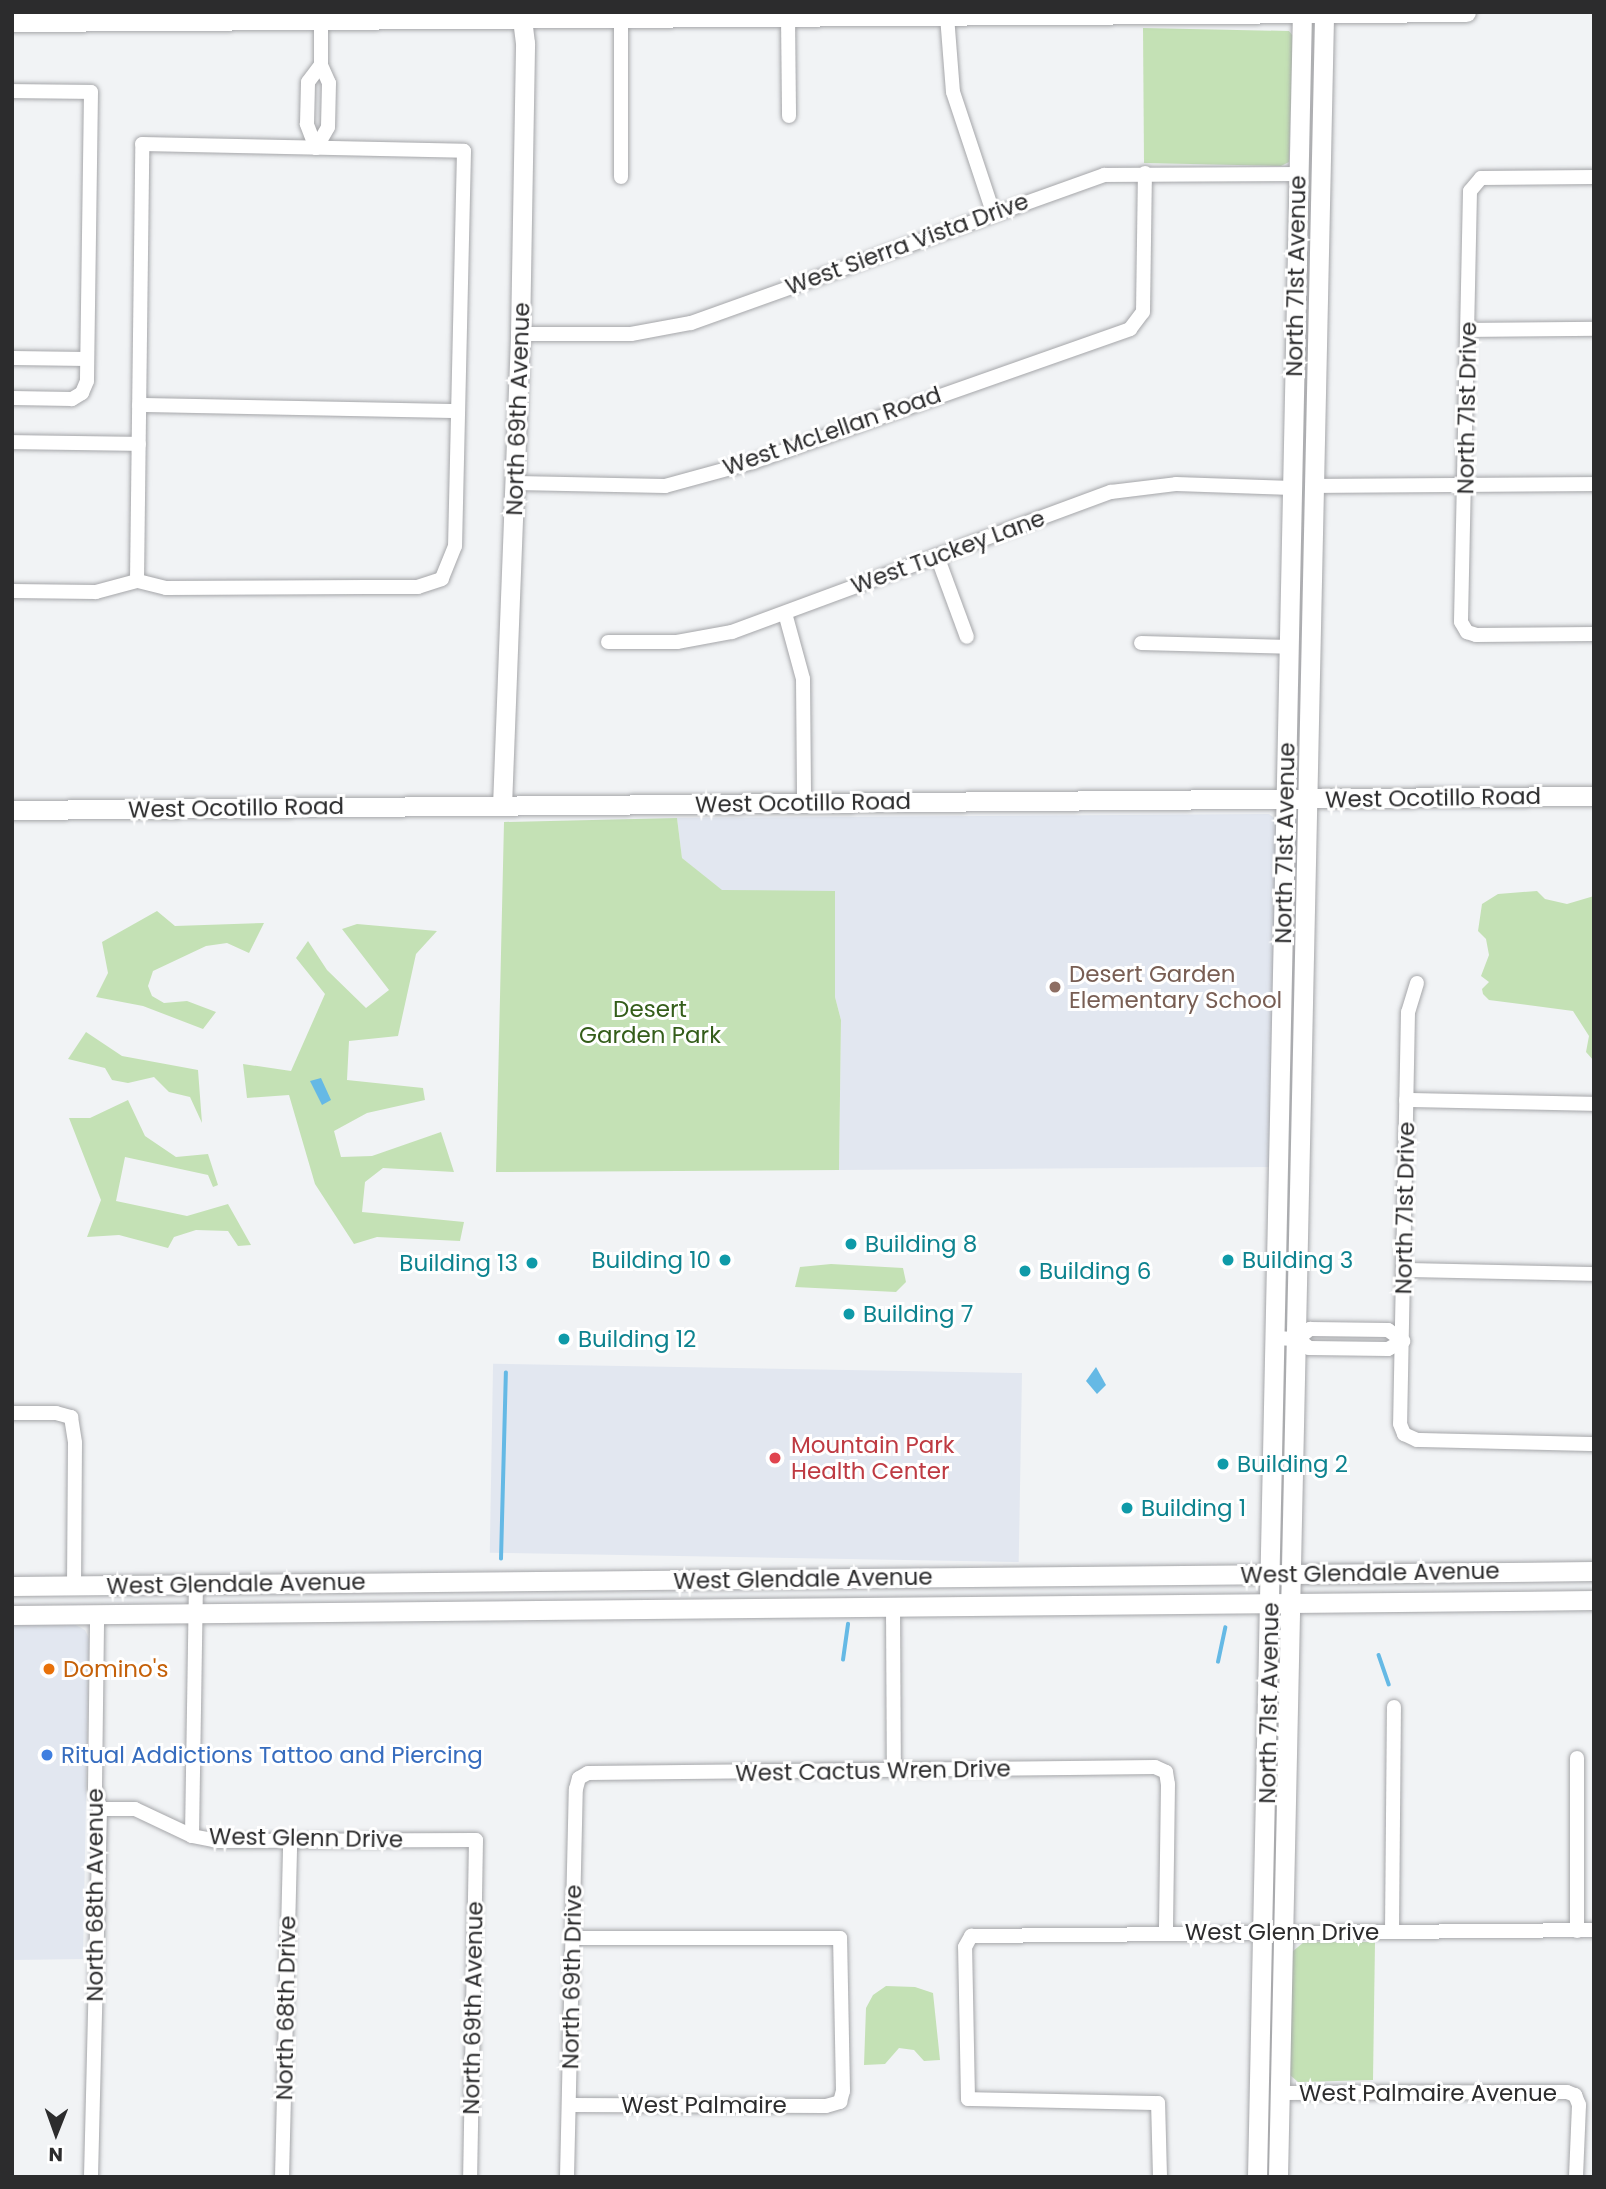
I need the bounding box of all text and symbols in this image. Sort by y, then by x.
street label: North 71st Avenue [1280,175,1312,377]
street label: West Sierra Vista Drive [782,187,1032,301]
street label: North 69th Avenue [500,302,536,516]
street label: North 71st Drive [1452,321,1482,495]
street label: West McLellan Road [719,381,945,481]
street label: West Tuckey Lane [847,504,1049,600]
street label: North 71st Avenue [1269,742,1301,944]
street label: West Ocotillo Road [1325,782,1541,814]
street label: West Ocotillo Road [695,787,911,819]
street label: West Ocotillo Road [128,792,344,824]
place label: Desert Garden Elementary School [1069,960,1282,1014]
marker: Desert Garden Elementary School [1047,979,1063,995]
park label: Desert Garden Park [579,995,721,1049]
street label: North 71st Drive [1390,1121,1420,1295]
place label: Building 8 [865,1230,977,1258]
marker: Building 8 [843,1236,859,1252]
place label: Building 10 [591,1246,711,1274]
place label: Building 3 [1242,1246,1353,1274]
place label: Building 13 [399,1249,518,1277]
marker: Building 10 [717,1252,733,1268]
marker: Building 3 [1220,1252,1236,1268]
marker: Building 13 [524,1255,540,1271]
place label: Building 6 [1039,1257,1151,1285]
marker: Building 6 [1017,1263,1033,1279]
place label: Building 7 [863,1300,973,1328]
marker: Building 7 [841,1306,857,1322]
place label: Building 12 [578,1325,696,1353]
marker: Building 12 [556,1331,572,1347]
place label: Mountain Park Health Center [791,1431,955,1485]
marker: Mountain Park Health Center [765,1448,785,1468]
place label: Building 2 [1237,1450,1348,1478]
marker: Building 2 [1215,1456,1231,1472]
place label: Building 1 [1141,1494,1246,1522]
marker: Building 1 [1119,1500,1135,1516]
street label: West Glendale Avenue [1240,1557,1500,1589]
street label: West Glendale Avenue [673,1563,933,1595]
street label: West Glendale Avenue [106,1568,366,1600]
street label: North 71st Avenue [1253,1602,1285,1804]
place label: Domino's [63,1655,168,1683]
marker: Domino's [41,1661,57,1677]
place label: Ritual Addictions Tattoo and Piercing [61,1741,483,1769]
marker: Ritual Addictions Tattoo and Piercing [39,1747,55,1763]
street label: West Cactus Wren Drive [735,1755,1011,1787]
street label: North 68th Avenue [81,1788,109,2002]
street label: West Glenn Drive [209,1823,403,1853]
street label: North 69th Drive [557,1884,587,2070]
street label: North 69th Avenue [457,1901,489,2115]
street label: North 68th Drive [271,1915,301,2101]
street label: West Glenn Drive [1185,1918,1379,1946]
street label: West Palmaire Avenue [1299,2079,1557,2107]
street label: West Palmaire [621,2091,787,2119]
north arrow [21,2098,91,2168]
text: N [48,2141,63,2168]

